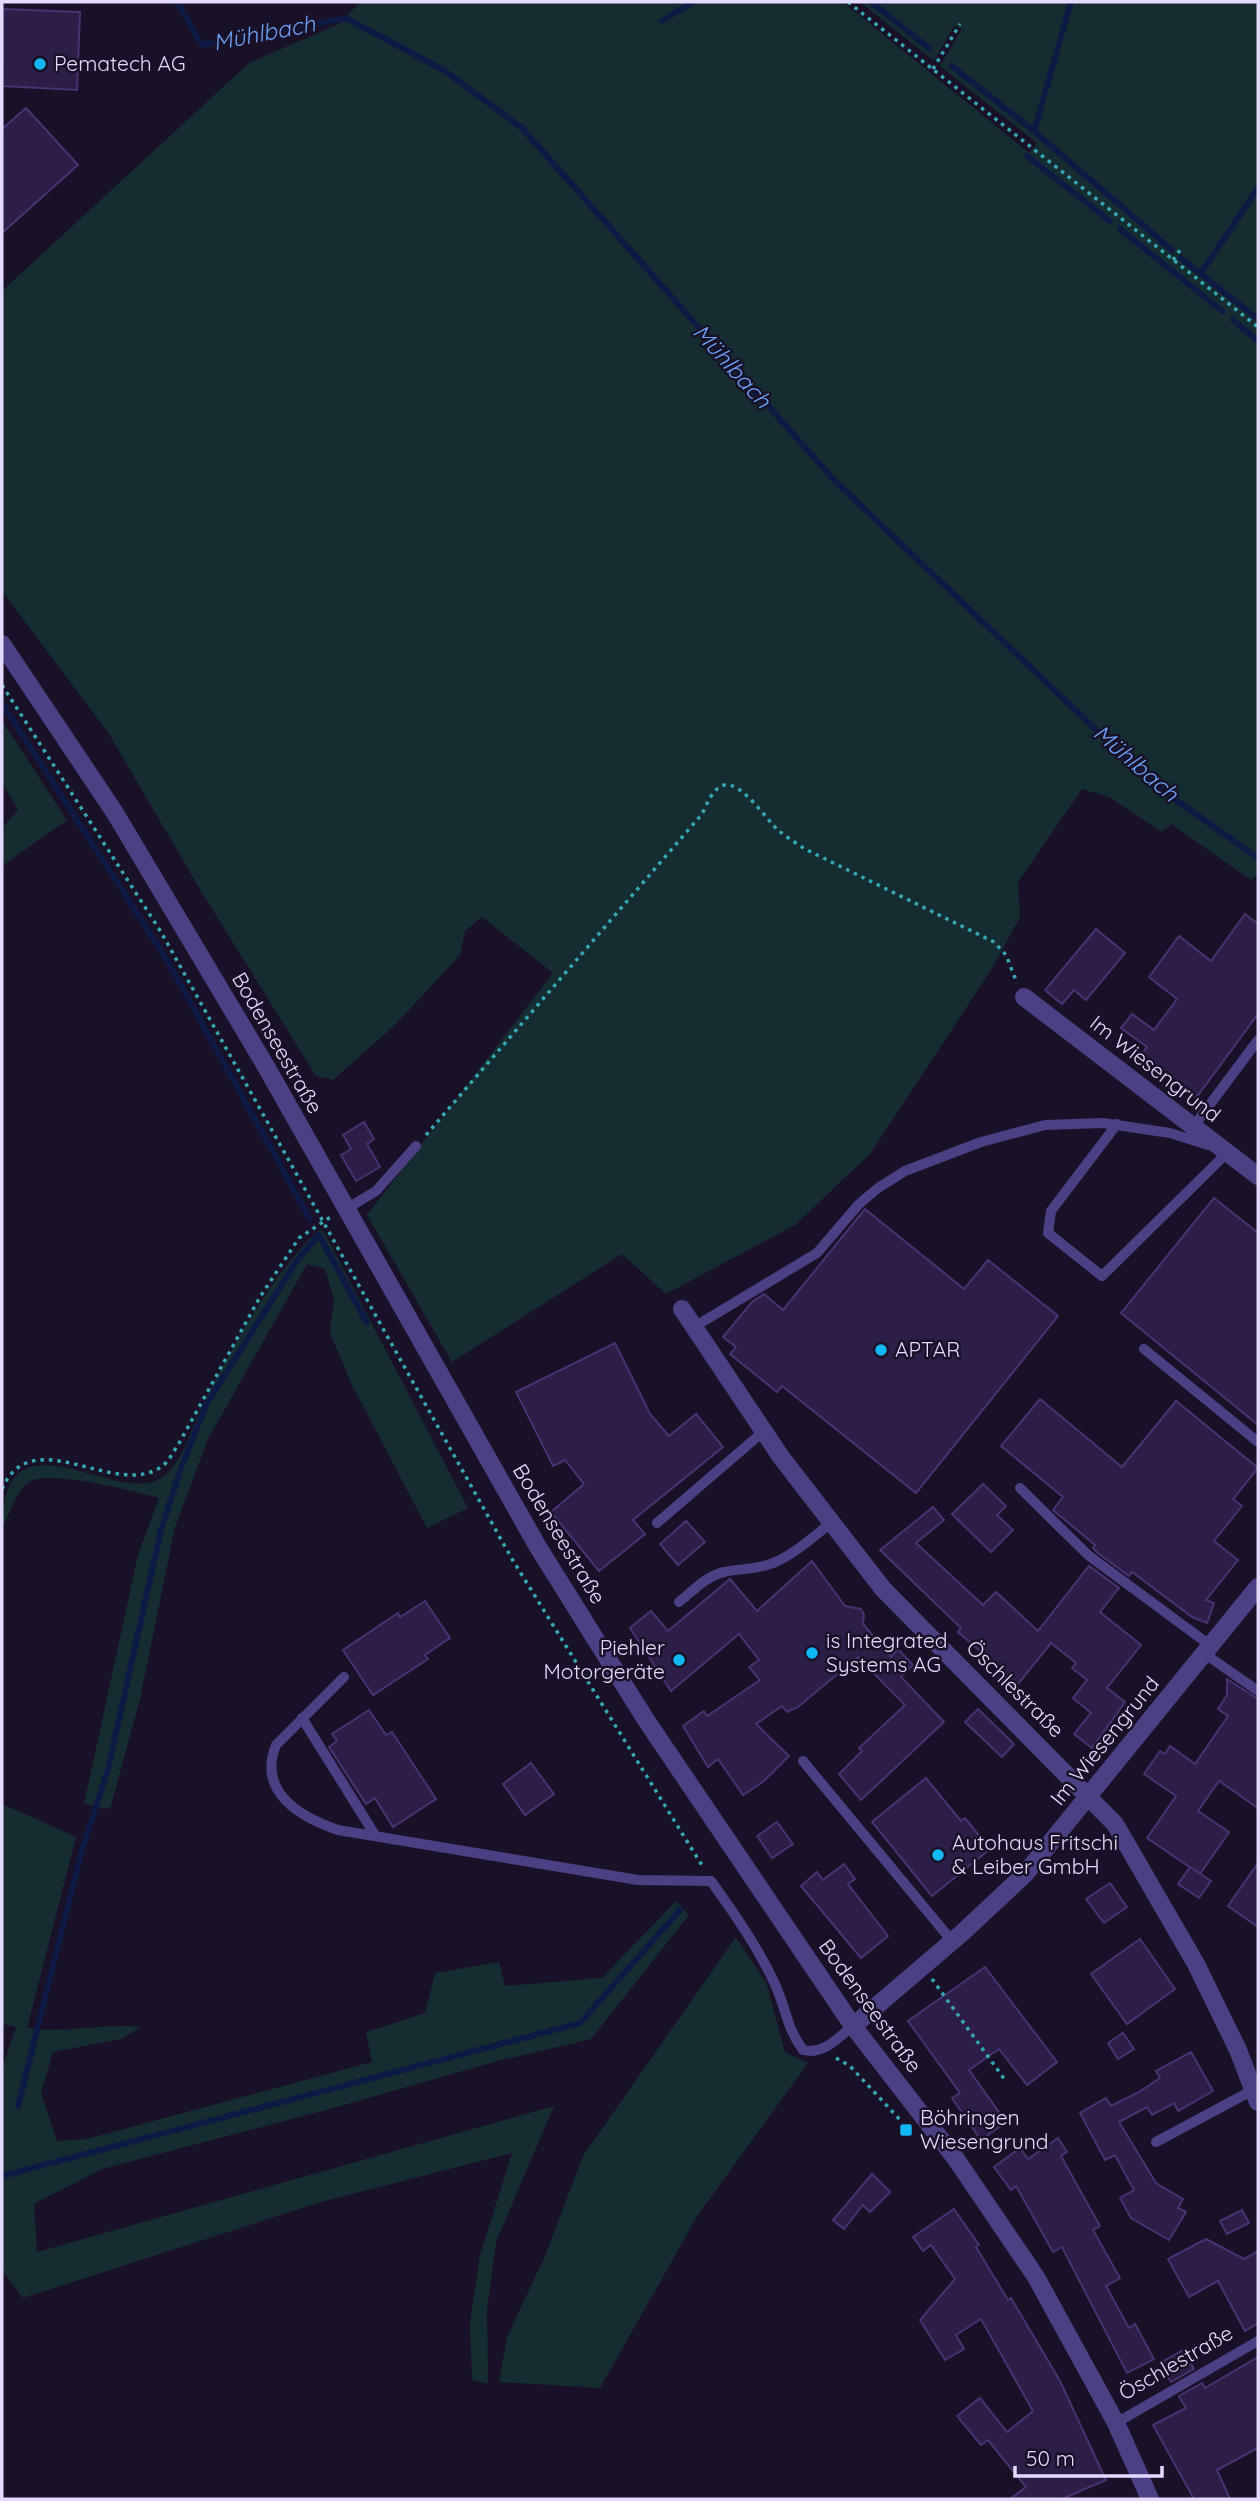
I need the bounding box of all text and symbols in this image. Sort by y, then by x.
water label: Mühlbach [210,8,318,57]
place label: Pematech AG [54,50,186,76]
marker: Pematech AG [32,56,48,72]
water label: Mühlbach [687,318,778,414]
water label: Mühlbach [1088,718,1186,808]
street label: Bodenseestraße [227,967,329,1118]
street label: Im Wiesengrund [1085,1009,1226,1127]
place label: APTAR [895,1336,960,1362]
marker: APTAR [873,1342,889,1358]
street label: Bodenseestraße [508,1459,612,1608]
place label: is Integrated Systems AG [826,1627,948,1677]
place label: Piehler Motorgeräte [543,1634,665,1684]
street label: Öschlestraße [961,1634,1070,1743]
marker: is Integrated Systems AG [804,1645,820,1661]
marker: Piehler Motorgeräte [671,1652,687,1668]
street label: Im Wiesengrund [1044,1671,1164,1810]
place label: Autohaus Fritschi & Leiber GmbH [952,1829,1118,1879]
marker: Autohaus Fritschi & Leiber GmbH [930,1847,946,1863]
street label: Bodenseestraße [814,1934,928,2077]
place label: Böhringen Wiesengrund [920,2104,1049,2154]
marker: Böhringen Wiesengrund [898,2122,914,2138]
street label: Öschlestraße [1114,2319,1237,2405]
scale bar [1015,2434,1162,2478]
text: 50 m [1026,2445,1075,2471]

